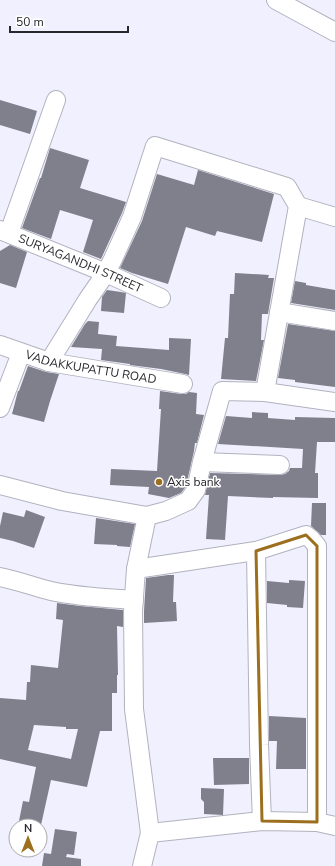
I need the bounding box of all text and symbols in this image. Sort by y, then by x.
scale bar [10,8,128,34]
text: 50 m [16,14,44,30]
street label: SURYAGANDHI STREET [16,230,146,297]
street label: VADAKKUPATTU ROAD [22,346,158,388]
place label: Axis bank [167,474,221,490]
marker: Axis bank [154,477,164,487]
north arrow [8,818,48,858]
text: N [24,821,32,836]

